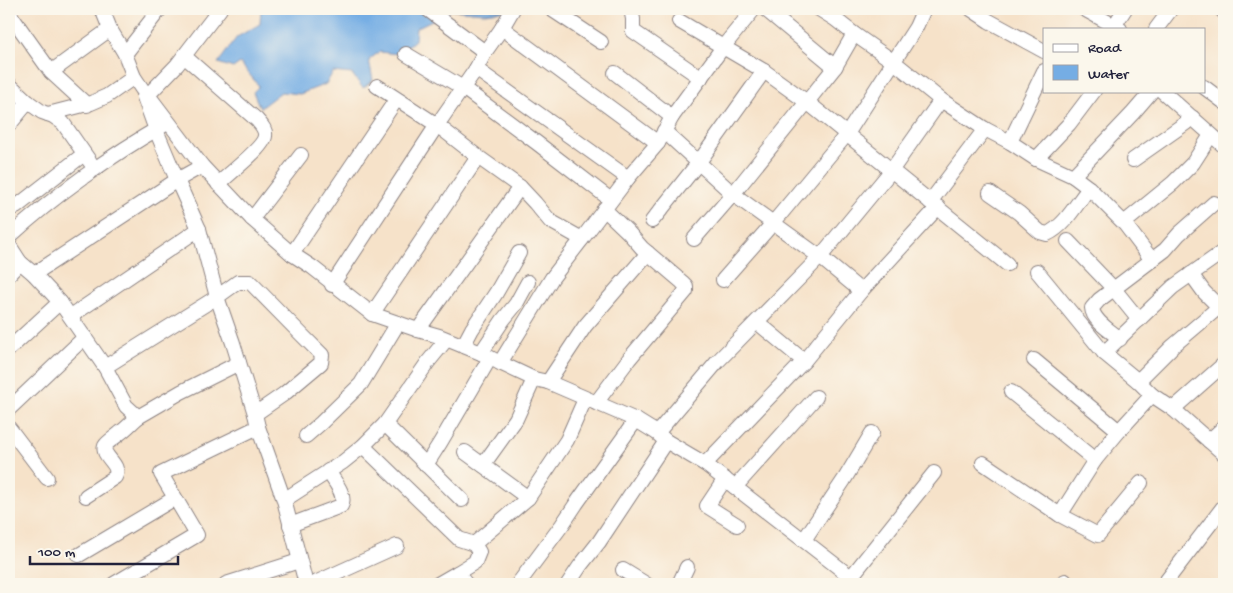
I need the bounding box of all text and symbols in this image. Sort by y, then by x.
legend [1043,28,1206,92]
text: Road [1088,40,1122,58]
text: Water [1088,66,1130,84]
scale bar [30,533,178,565]
text: 100 m [37,544,76,562]

